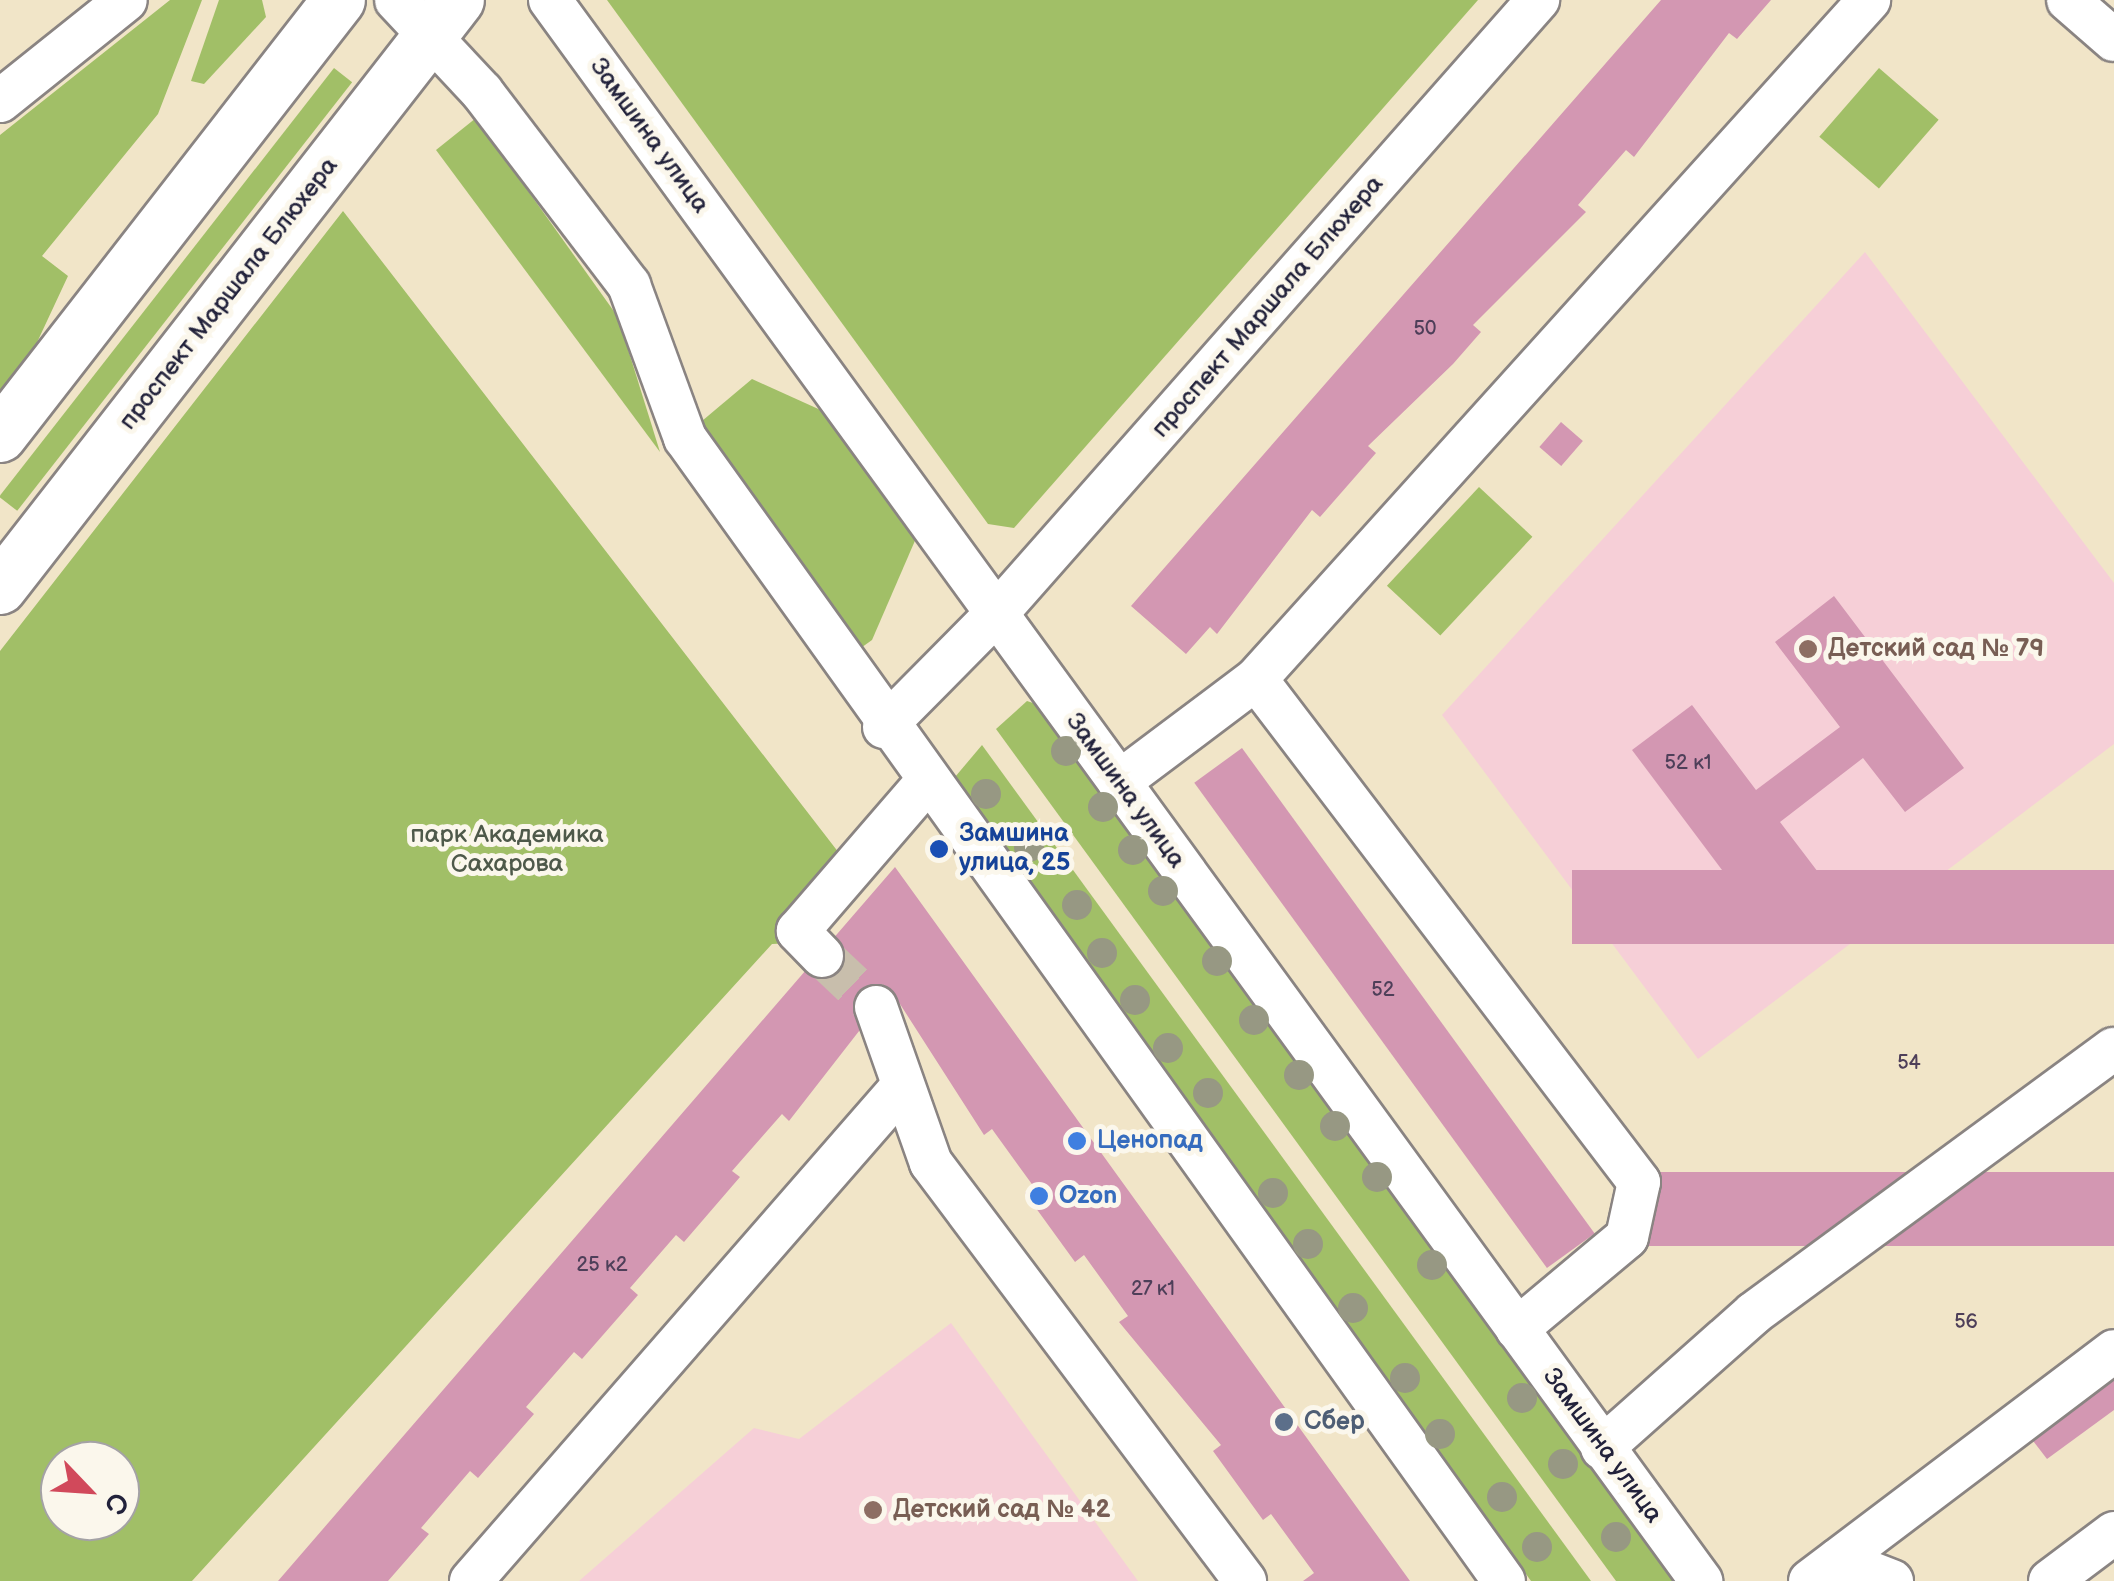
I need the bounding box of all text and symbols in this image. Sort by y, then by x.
street label: Замшина улица [583,53,715,219]
street label: проспект Маршала Блюхера [113,152,345,436]
street label: проспект Маршала Блюхера [1146,170,1390,444]
house number: 50 [1413,317,1437,341]
place label: Детский сад № 79 [1828,634,2044,664]
marker: Детский сад № 79 [1797,638,1819,660]
street label: Замшина улица [1059,708,1191,874]
house number: 52 к1 [1664,751,1712,775]
place label: Замшина улица, 25 [959,820,1070,879]
park label: парк Академика Сахарова [410,821,604,880]
marker: Замшина улица, 25 [928,838,950,860]
house number: 52 [1371,978,1395,1002]
house number: 54 [1897,1051,1921,1075]
place label: Ценопад [1097,1126,1203,1156]
marker: Ценопад [1066,1130,1088,1152]
place label: Ozon [1059,1181,1117,1211]
marker: Ozon [1028,1185,1050,1207]
house number: 25 к2 [576,1253,628,1277]
house number: 27 к1 [1130,1277,1176,1301]
house number: 56 [1954,1310,1978,1334]
street label: Замшина улица [1536,1363,1668,1529]
place label: Сбер [1304,1407,1365,1437]
marker: Сбер [1273,1411,1295,1433]
north arrow [40,1441,140,1541]
text: С [97,1487,135,1519]
place label: Детский сад № 42 [893,1495,1110,1525]
marker: Детский сад № 42 [862,1499,884,1521]

